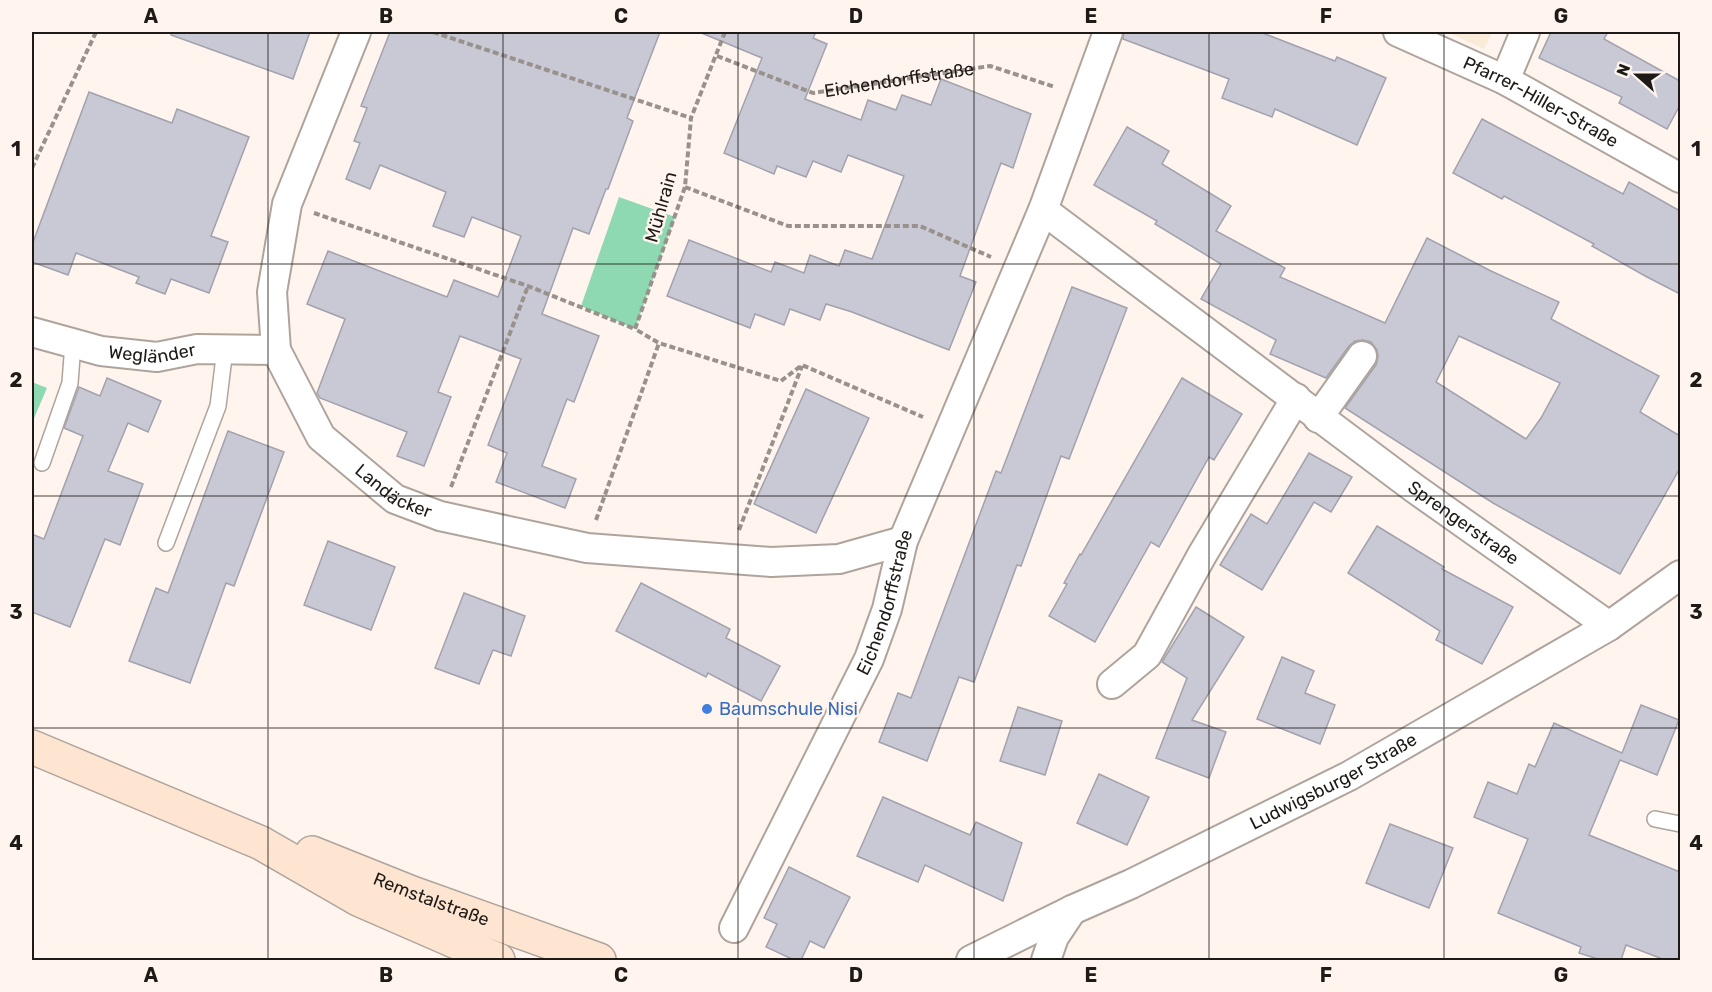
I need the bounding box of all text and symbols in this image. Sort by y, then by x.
text: A [144,4,159,28]
text: B [379,4,393,28]
text: C [614,4,628,28]
text: D [849,4,863,28]
text: E [1085,4,1097,28]
text: F [1320,4,1332,28]
text: G [1554,4,1568,28]
north arrow [1607,45,1667,105]
street label: Pfarrer-Hiller-Straße [1460,52,1622,152]
street label: Eichendorffstraße [823,58,975,102]
text: N [1613,61,1634,79]
text: 1 [11,137,21,161]
text: 1 [1691,137,1701,161]
street label: Mühlrain [640,169,682,245]
street label: Wegländer [107,339,198,368]
text: 2 [10,368,23,392]
text: 2 [1690,368,1703,392]
street label: Landäcker [350,459,435,523]
street label: Sprengerstraße [1404,476,1523,570]
street label: Eichendorffstraße [852,526,918,679]
text: 3 [9,600,23,624]
text: 3 [1689,600,1703,624]
place label: Baumschule Nisi [719,698,858,720]
marker: Baumschule Nisi [700,702,714,716]
street label: Ludwigsburger Straße [1246,728,1421,834]
text: 4 [9,831,23,855]
text: 4 [1689,831,1703,855]
street label: Remstalstraße [370,868,492,931]
text: A [144,963,159,987]
text: B [379,963,393,987]
text: C [614,963,628,987]
text: D [849,963,863,987]
text: E [1085,963,1097,987]
text: F [1320,963,1332,987]
text: G [1554,963,1568,987]

